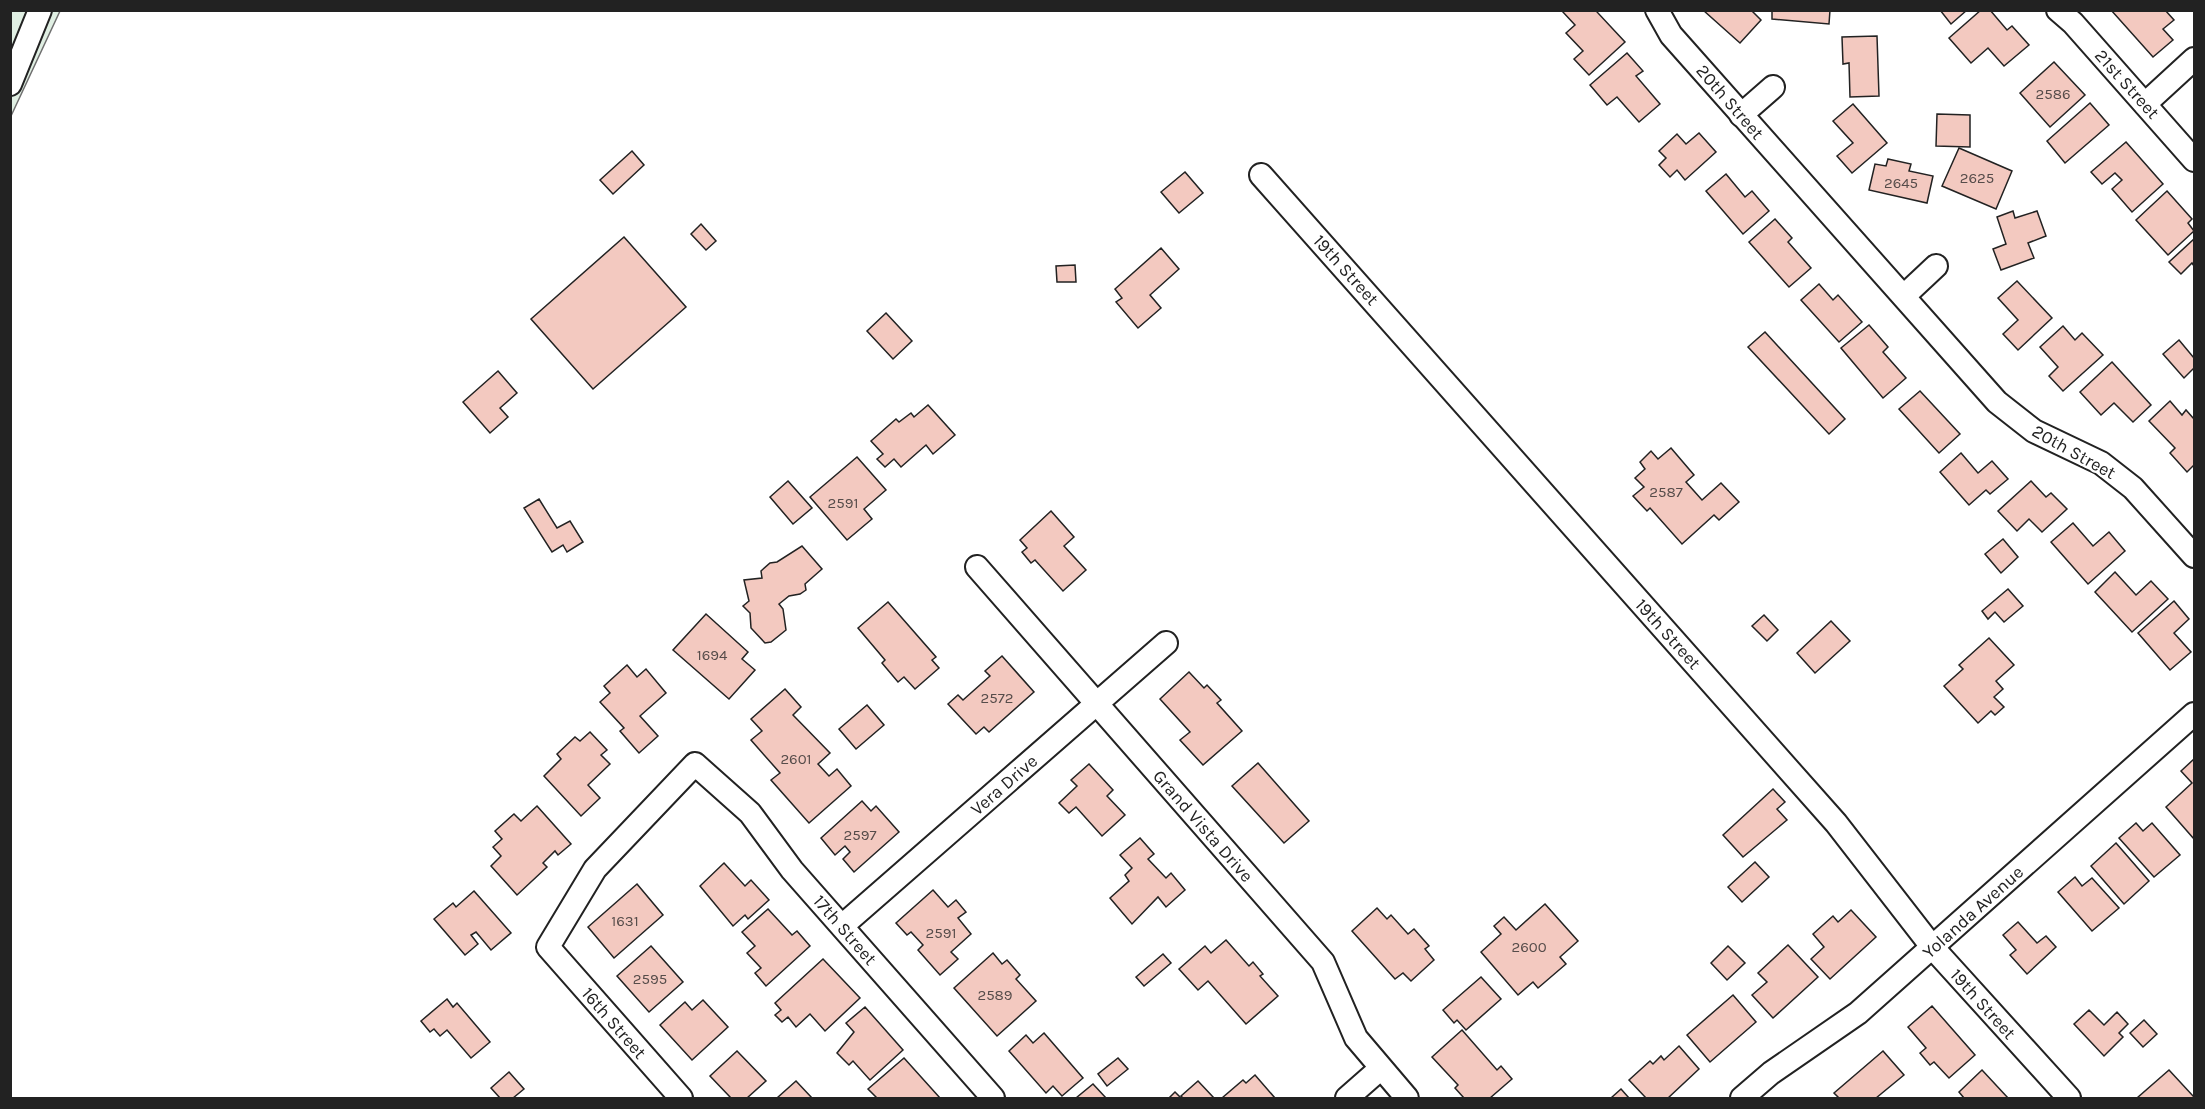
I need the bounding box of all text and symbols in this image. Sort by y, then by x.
street label: 21st Street [2090,45,2164,124]
street label: 20th Street [1691,60,1769,144]
house number: 2586 [2036,85,2070,103]
house number: 2625 [1960,169,1994,187]
house number: 2645 [1884,174,1918,192]
street label: 19th Street [1308,230,1384,310]
street label: 20th Street [2028,420,2120,484]
house number: 2587 [1649,483,1683,501]
house number: 2591 [828,494,858,512]
street label: 19th Street [1630,594,1706,674]
house number: 1694 [697,646,728,664]
house number: 2572 [981,689,1013,707]
house number: 2601 [780,750,812,768]
street label: Vera Drive [966,750,1042,820]
street label: Grand Vista Drive [1148,765,1258,887]
house number: 2597 [844,826,876,844]
street label: Yolanda Avenue [1918,861,2028,963]
street label: 17th Street [809,890,882,970]
house number: 1631 [611,912,639,930]
house number: 2591 [926,924,956,942]
house number: 2600 [1511,938,1547,956]
street label: 19th Street [1945,964,2021,1044]
house number: 2595 [633,970,667,988]
street label: 16th Street [577,983,651,1063]
house number: 2589 [977,986,1013,1004]

